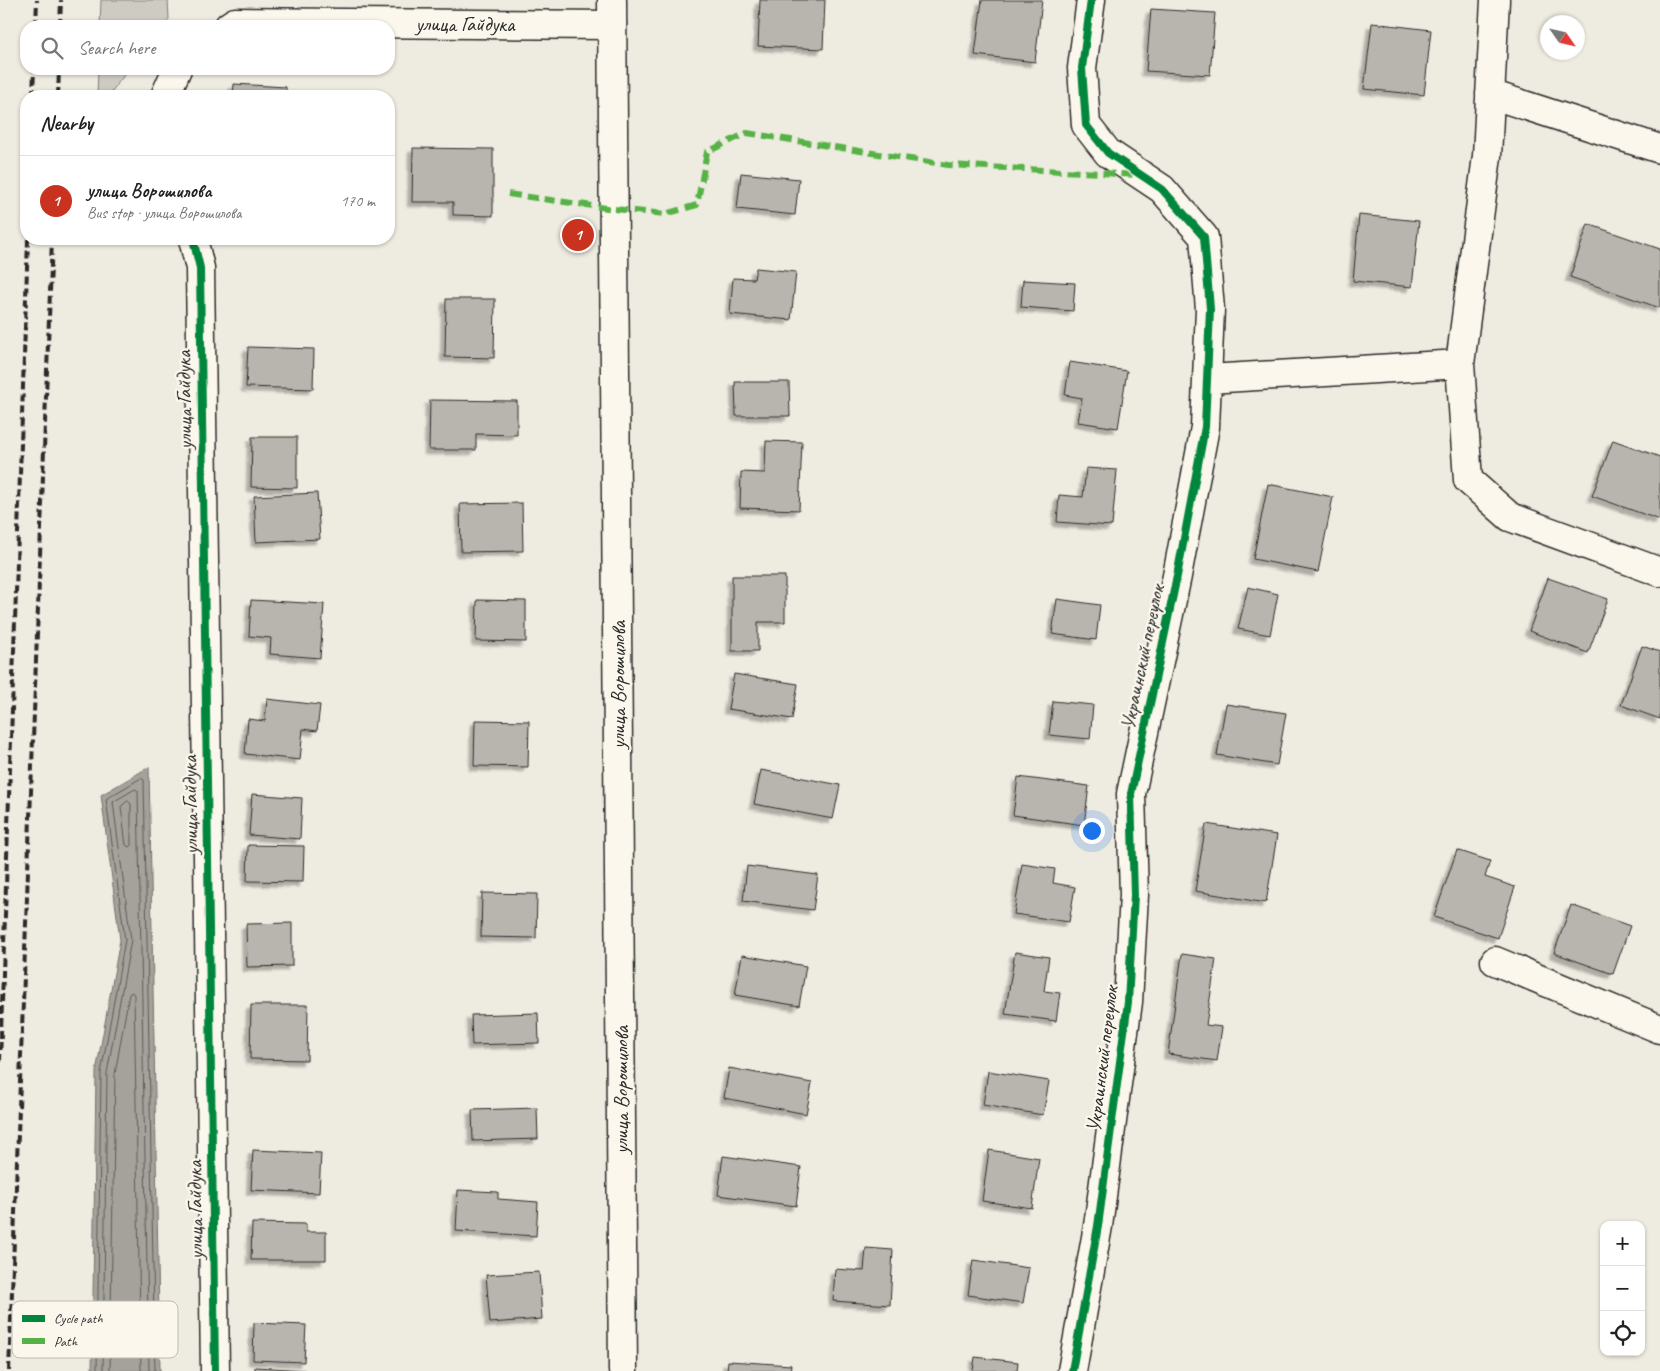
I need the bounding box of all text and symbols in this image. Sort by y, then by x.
street label: улица Гайдука [414,11,516,37]
north arrow [1540,15,1585,60]
search box [20,20,395,75]
icon: search [38,34,66,62]
text: Search here [78,36,155,60]
text: Nearby [40,110,93,136]
text: улица Ворошилова [87,179,212,203]
text: 1 [52,191,60,211]
text: 170 m [341,191,375,211]
text: Bus stop · улица Ворошилова [87,203,241,223]
pin: 1 [562,216,594,254]
street label: улица Гайдука [170,349,198,452]
street label: Украинский переулок [1114,580,1170,732]
street label: улица Ворошилова [605,619,631,751]
street label: улица Гайдука [176,754,204,857]
your location [1079,818,1105,844]
street label: Украинский переулок [1080,982,1124,1133]
street label: улица Ворошилова [608,1024,634,1156]
street label: улица Гайдука [181,1159,209,1262]
map controls [1600,1221,1645,1356]
button: + [1600,1221,1645,1266]
button: − [1600,1266,1645,1311]
legend [12,1301,178,1358]
text: Cycle path [54,1310,103,1327]
button: locate [1600,1311,1645,1356]
text: Path [54,1333,78,1350]

